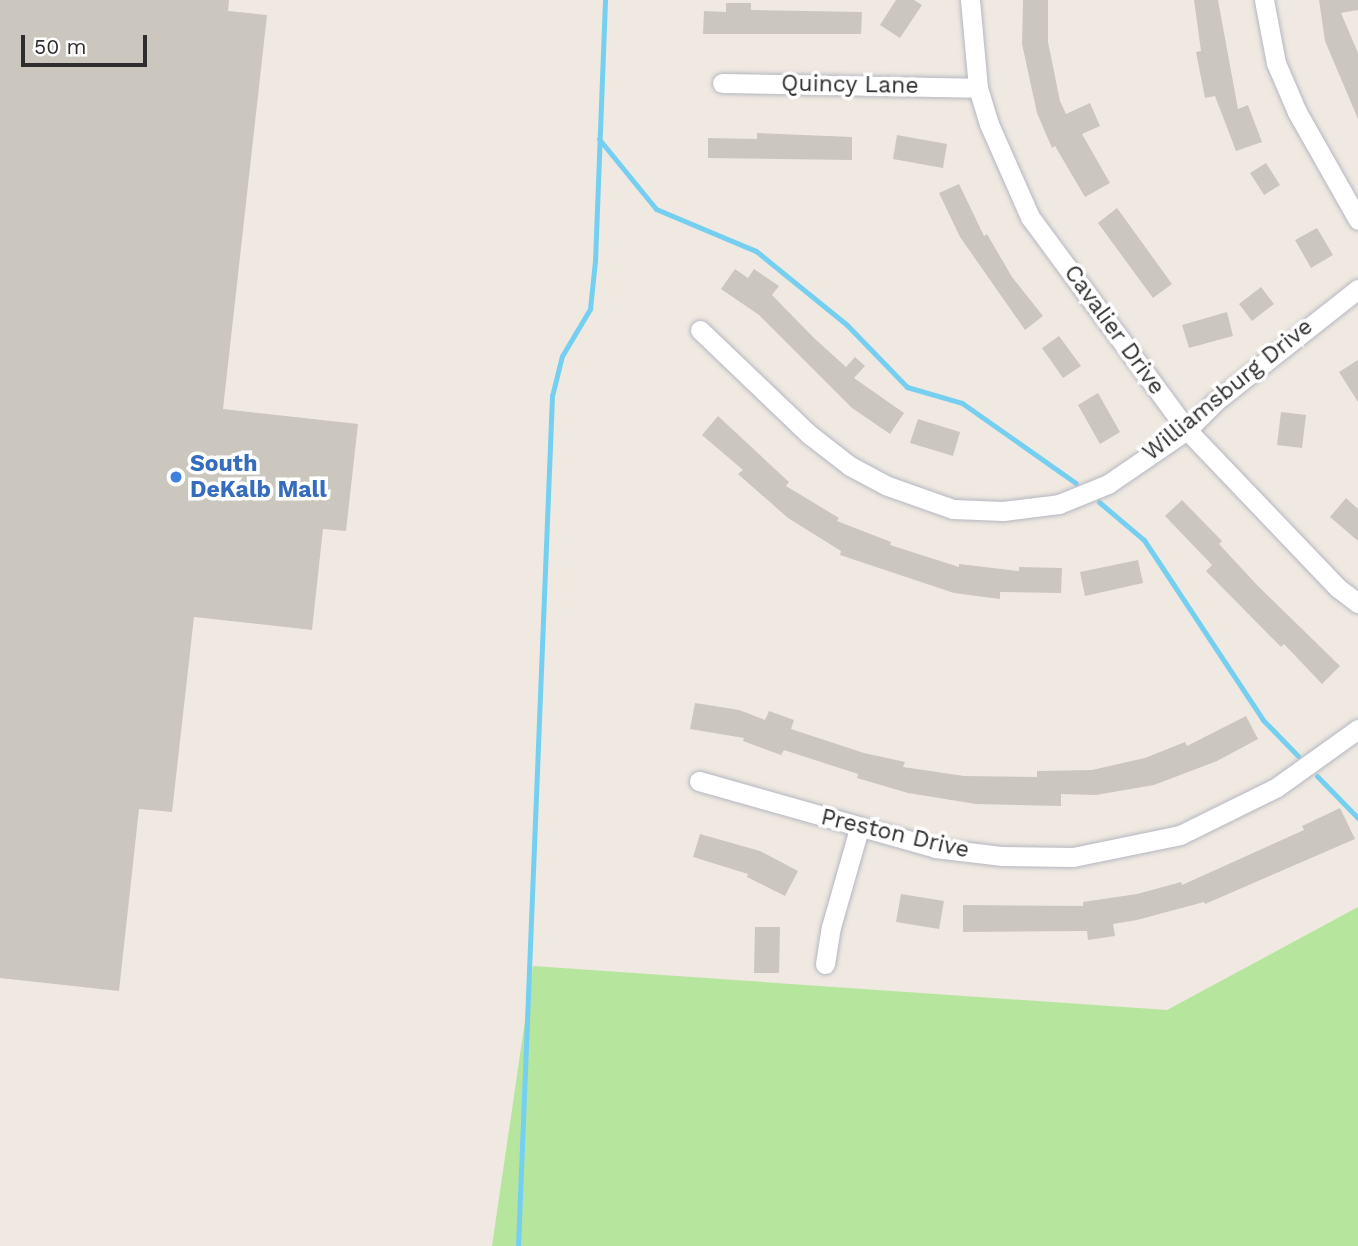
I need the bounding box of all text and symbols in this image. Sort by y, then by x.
scale bar [24,21,150,65]
text: 50 m [34,34,86,59]
street label: Quincy Lane [781,70,919,100]
street label: Cavalier Drive [1058,260,1170,400]
street label: Williamsburg Drive [1138,313,1318,467]
place label: South DeKalb Mall [190,450,327,504]
marker: South DeKalb Mall [168,469,184,485]
street label: Preston Drive [818,804,972,864]

